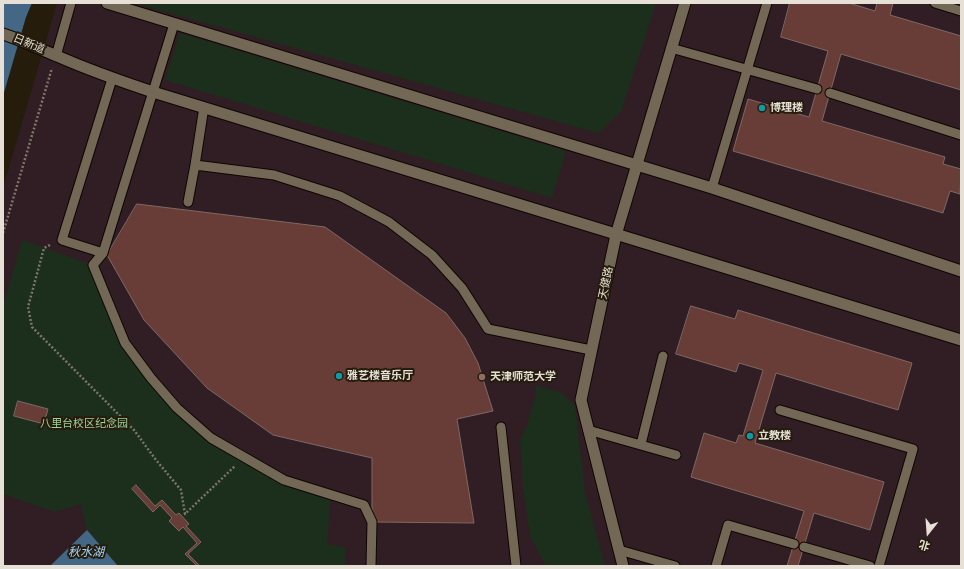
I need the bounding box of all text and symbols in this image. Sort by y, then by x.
street label: 日新道 [11,31,47,57]
place label: 博理楼 [770,101,803,115]
marker: 博理楼 [757,103,767,113]
street label: 天健路 [596,265,616,301]
place label: 雅艺楼音乐厅 [347,369,413,383]
place label: 天津师范大学 [490,370,556,384]
marker: 雅艺楼音乐厅 [334,371,344,381]
marker: 天津师范大学 [477,372,487,382]
park label: 八里台校区纪念园 [40,417,128,431]
place label: 立教楼 [758,429,791,443]
marker: 立教楼 [745,431,755,441]
north arrow [908,513,948,553]
text: 北 [917,537,932,553]
water label: 秋水湖 [68,545,104,559]

